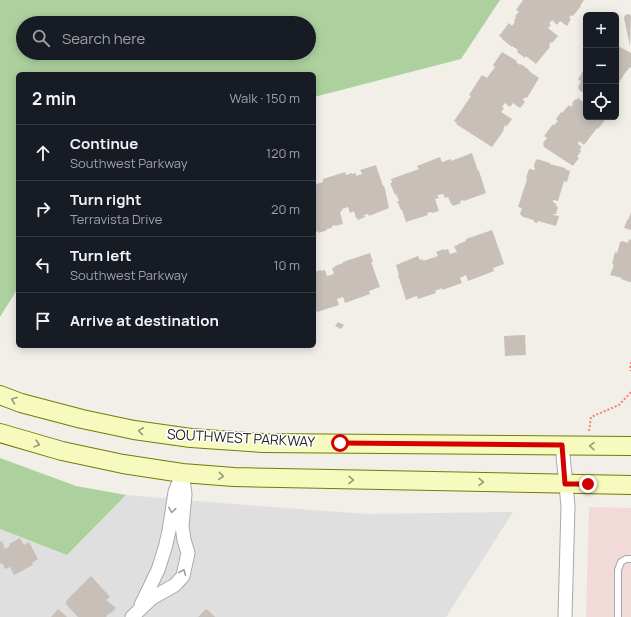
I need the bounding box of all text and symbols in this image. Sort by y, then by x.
map controls [583,12,619,120]
button: + [583,12,619,48]
search box [16,16,316,60]
icon: search [30,27,52,49]
text: Search here [62,28,145,49]
button: − [583,48,619,84]
button: locate [583,84,619,120]
text: 2 min [32,87,76,110]
text: Walk · 150 m [229,89,300,107]
text: Continue [70,133,138,154]
icon: ahead [32,142,54,164]
text: 120 m [266,144,300,162]
text: Southwest Parkway [70,154,187,172]
text: Turn right [70,189,141,210]
icon: right [32,198,54,220]
text: 20 m [271,200,300,218]
text: Terravista Drive [70,210,162,228]
text: Turn left [70,245,132,266]
icon: left [32,254,54,276]
text: 10 m [273,256,300,274]
text: Southwest Parkway [70,266,187,284]
icon: arrive [32,310,54,332]
text: Arrive at destination [70,310,219,331]
one-way arrow [11,397,18,405]
street label: SOUTHWEST PARKWAY [166,424,316,451]
one-way arrow [138,427,144,436]
route start [331,434,349,452]
one-way arrow [34,439,41,448]
one-way arrow [589,441,595,450]
one-way arrow [218,471,224,480]
one-way arrow [348,475,354,484]
route end [579,475,597,493]
one-way arrow [478,478,484,486]
one-way arrow [168,507,177,513]
one-way arrow [178,569,186,577]

